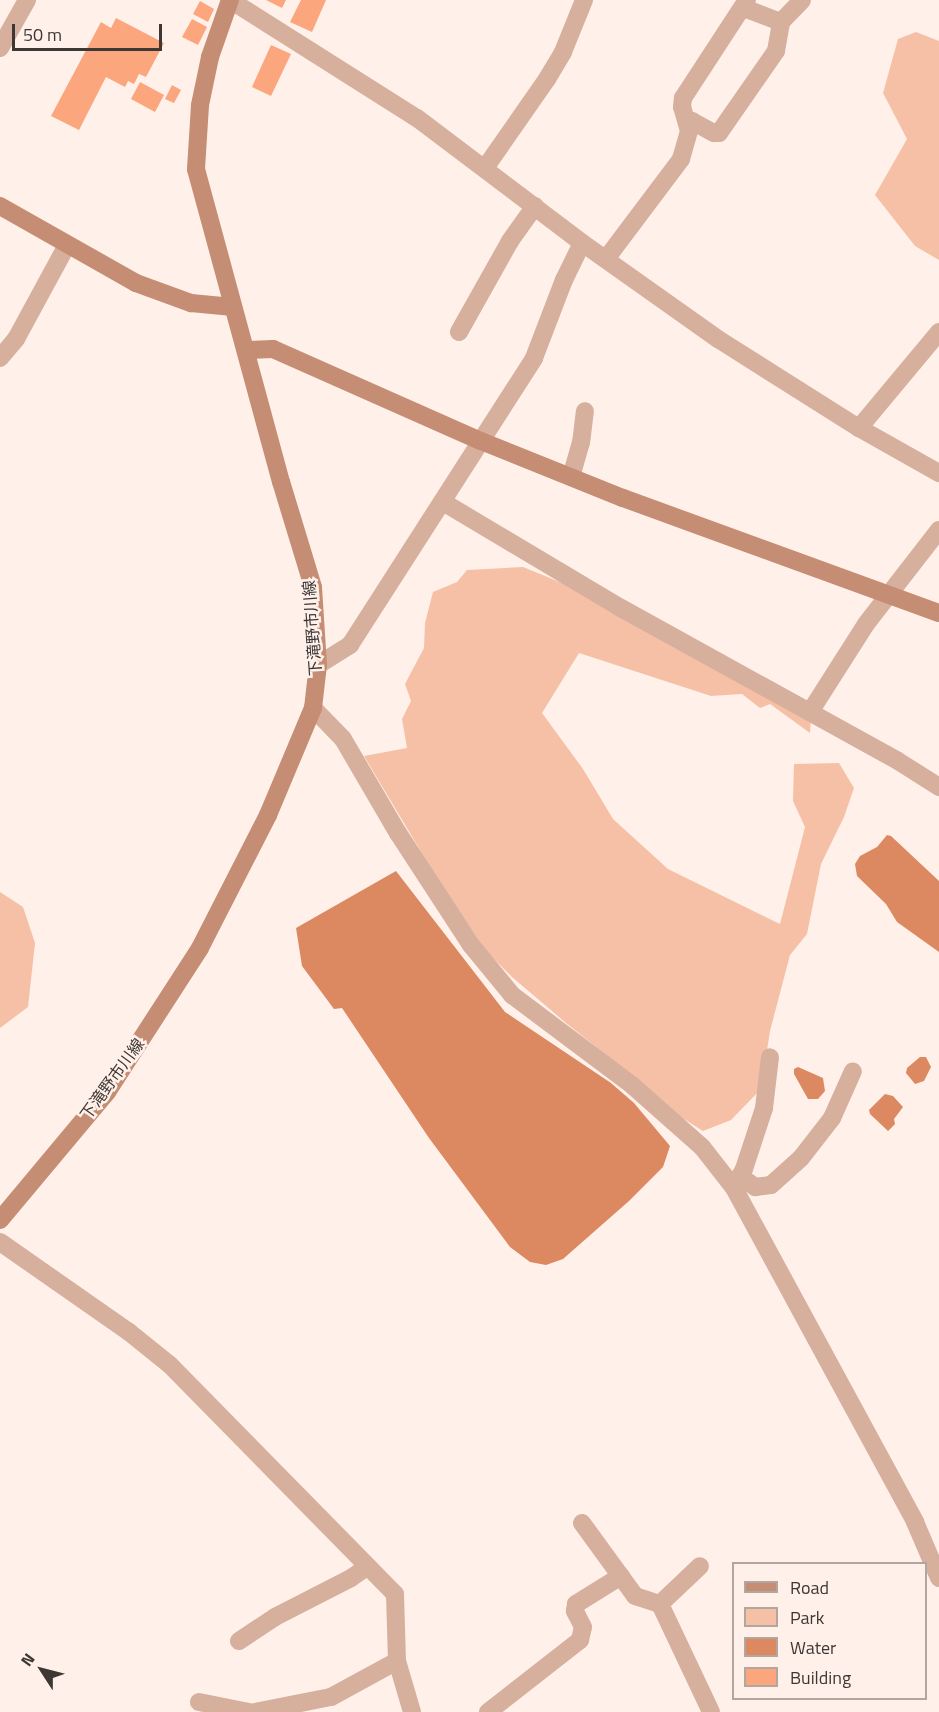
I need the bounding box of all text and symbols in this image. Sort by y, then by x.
scale bar [15,12,165,50]
text: 50 m [23,21,62,48]
street label: 下滝野市川線 [299,579,325,677]
street label: 下滝野市川線 [76,1035,148,1123]
legend [732,1562,927,1700]
text: Road [790,1574,829,1601]
text: Park [790,1604,824,1631]
text: Water [790,1634,836,1661]
north arrow [12,1640,72,1700]
text: N [14,1648,40,1671]
text: Building [790,1664,851,1691]

